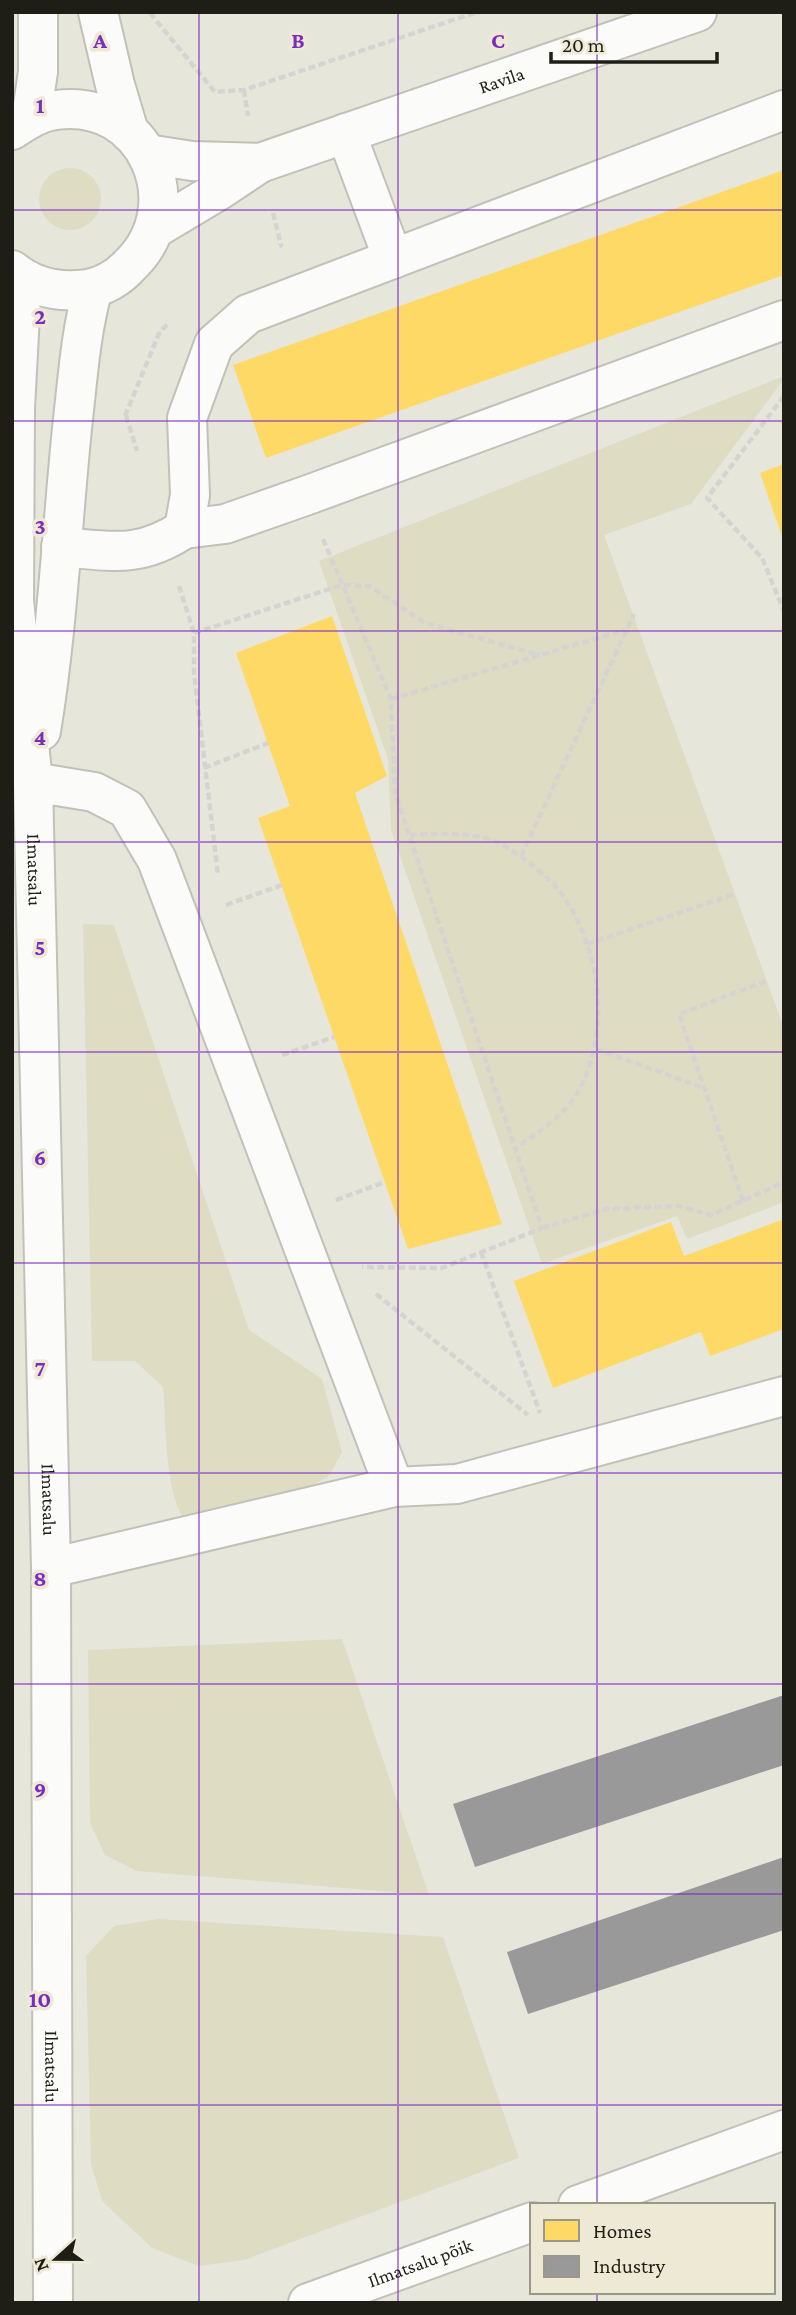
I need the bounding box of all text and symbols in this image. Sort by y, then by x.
scale bar [551,21,717,65]
text: A [92,27,107,53]
text: B [291,27,305,53]
text: C [491,27,505,53]
text: 20 m [562,33,605,57]
street label: Ravila [476,62,527,98]
text: 1 [36,92,45,118]
text: 2 [34,303,46,329]
text: 3 [34,513,46,539]
text: 4 [34,724,46,750]
street label: Ilmatsalu [23,833,46,906]
text: 5 [34,934,46,960]
text: 6 [34,1144,46,1170]
text: 7 [34,1355,46,1381]
street label: Ilmatsalu [38,1463,60,1536]
text: 8 [33,1565,47,1591]
text: 9 [34,1776,46,1802]
text: 10 [29,1986,51,2012]
street label: Ilmatsalu [41,2030,62,2103]
legend [530,2203,775,2294]
text: Homes [593,2219,652,2243]
north arrow [21,2224,91,2294]
street label: Ilmatsalu põik [365,2234,476,2291]
text: Industry [593,2254,666,2278]
text: N [28,2255,53,2275]

